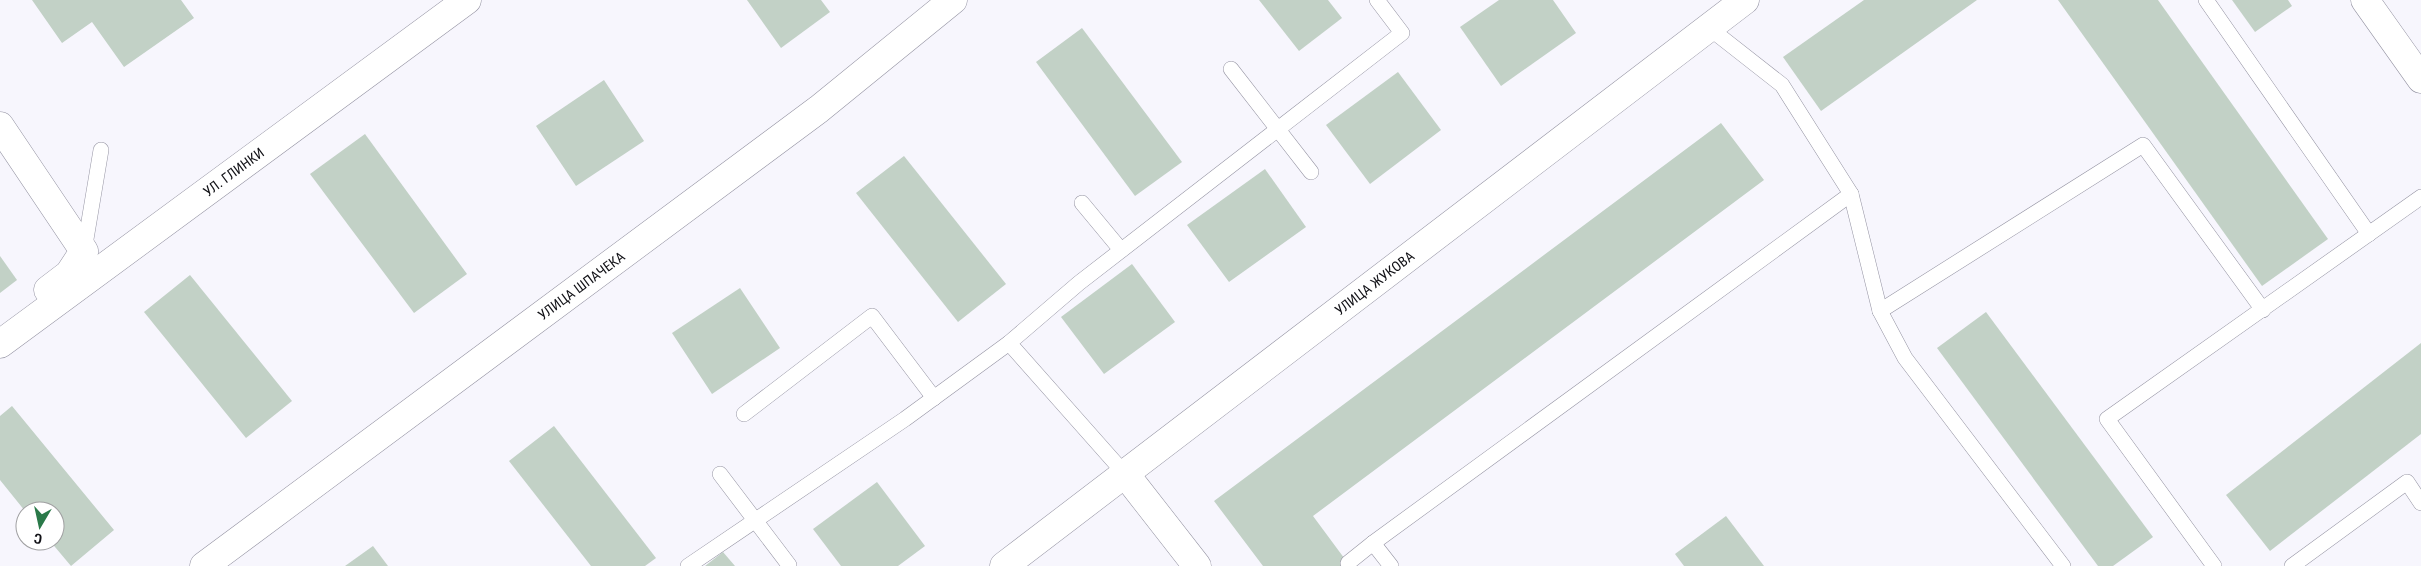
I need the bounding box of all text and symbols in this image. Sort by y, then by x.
street label: УЛ. ГЛИНКИ [200,144,267,200]
street label: УЛИЦА ШПАЧЕКА [535,248,628,323]
street label: УЛИЦА ЖУКОВА [1332,248,1417,318]
north arrow [15,501,65,551]
text: С [33,530,43,547]

